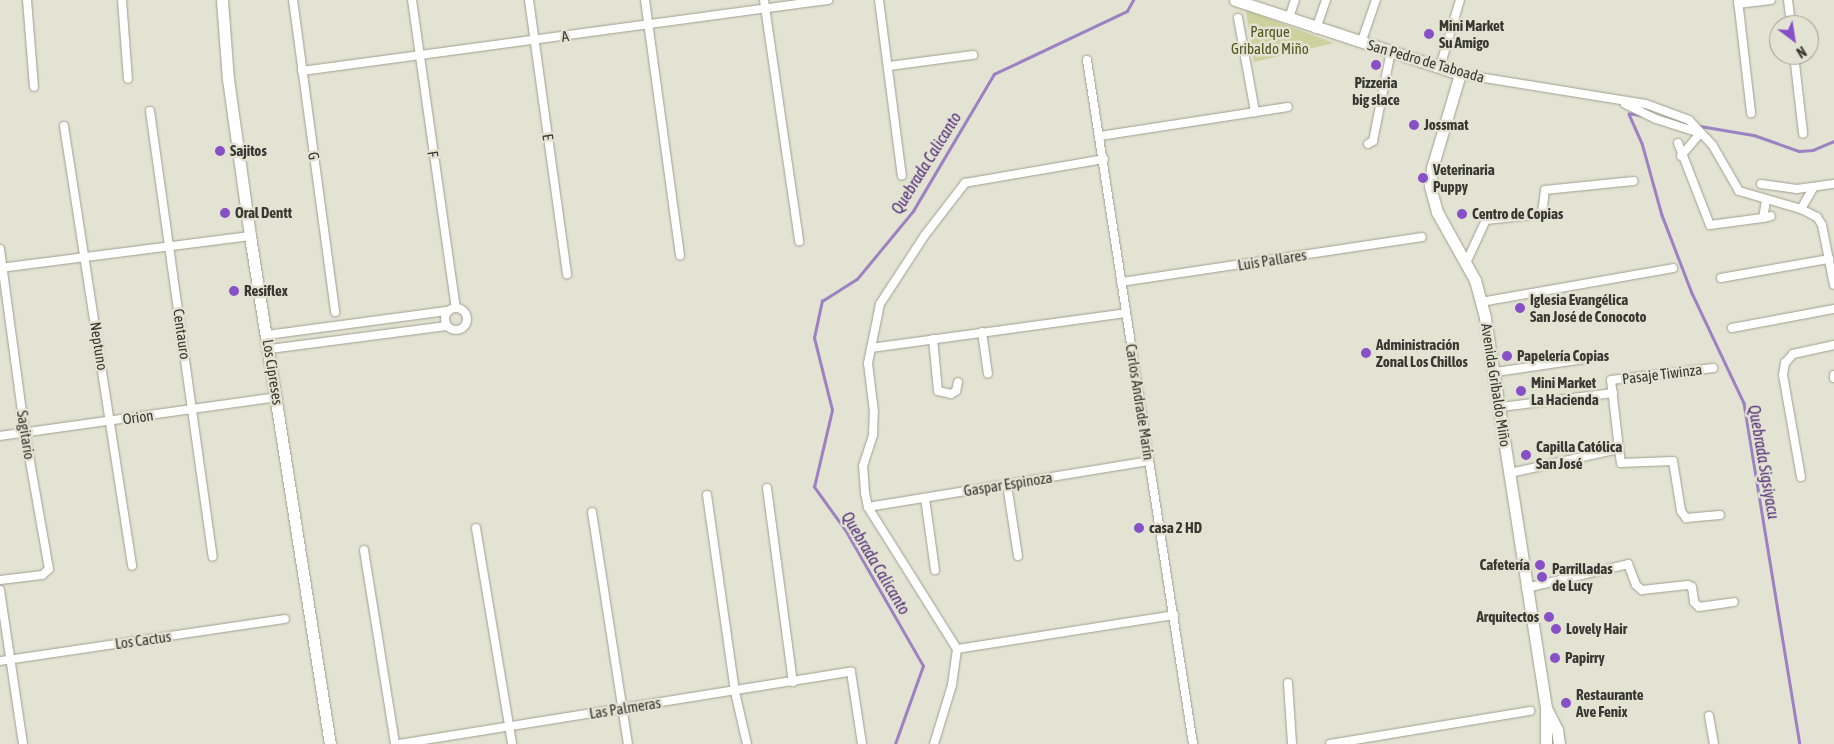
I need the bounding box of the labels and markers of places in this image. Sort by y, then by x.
place label: Mini Market Su Amigo [1439,16,1504,51]
marker: Mini Market Su Amigo [1423,28,1435,40]
marker: Pizzeria big slace [1370,59,1382,71]
place label: Pizzeria big slace [1352,73,1400,108]
place label: Jossmat [1424,116,1469,134]
marker: Jossmat [1408,119,1420,131]
place label: Sajitos [230,142,267,160]
marker: Sajitos [214,145,226,157]
place label: Veterinaria Puppy [1433,160,1495,195]
marker: Veterinaria Puppy [1417,172,1429,184]
place label: Oral Dentt [235,204,292,222]
place label: Centro de Copias [1472,205,1563,223]
marker: Oral Dentt [219,207,231,219]
marker: Centro de Copias [1456,208,1468,220]
place label: Resiflex [244,282,288,300]
marker: Resiflex [228,285,240,297]
place label: Iglesia Evangélica San José de Conocoto [1530,290,1647,325]
marker: Iglesia Evangélica San José de Conocoto [1514,302,1526,314]
place label: Administración Zonal Los Chillos [1376,335,1468,370]
marker: Administración Zonal Los Chillos [1360,347,1372,359]
place label: Papelería Copias [1517,347,1609,365]
marker: Papelería Copias [1501,350,1513,362]
place label: Mini Market La Hacienda [1531,373,1599,408]
marker: Mini Market La Hacienda [1515,385,1527,397]
place label: Capilla Católica San José [1536,437,1622,472]
marker: Capilla Católica San José [1520,449,1532,461]
place label: casa 2 HD [1149,519,1202,537]
marker: casa 2 HD [1133,522,1145,534]
place label: Cafetería [1479,556,1530,574]
marker: Cafetería [1534,559,1546,571]
place label: Parrilladas de Lucy [1552,559,1613,594]
marker: Parrilladas de Lucy [1536,571,1548,583]
place label: Arquitectos [1476,608,1539,626]
marker: Arquitectos [1543,611,1555,623]
place label: Lovely Hair [1566,620,1627,638]
marker: Lovely Hair [1550,623,1562,635]
place label: Papirry [1565,649,1605,667]
marker: Papirry [1549,652,1561,664]
place label: Restaurante Ave Fenix [1576,685,1643,720]
marker: Restaurante Ave Fenix [1560,697,1572,709]

